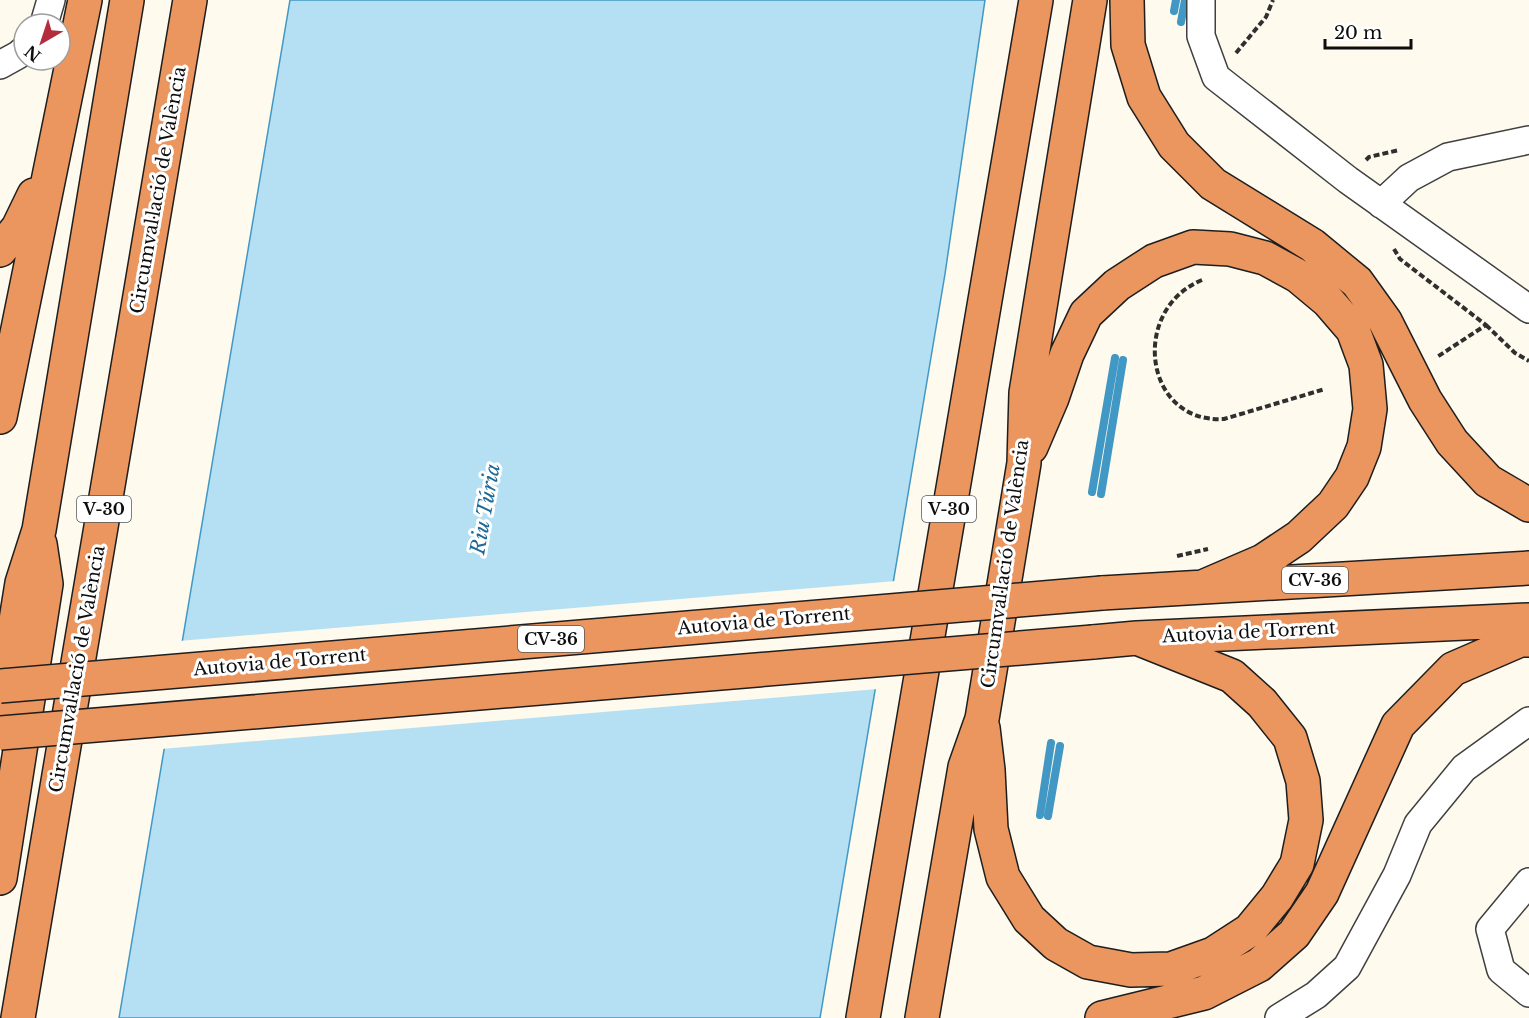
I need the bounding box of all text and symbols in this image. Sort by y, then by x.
north arrow [12,12,72,72]
scale bar [1325,12,1410,50]
text: 20 m [1334,22,1382,44]
text: N [20,41,45,66]
street label: Circumval·lació de València [125,65,191,315]
street label: Circumval·lació de València [977,438,1033,690]
water label: Riu Túria [465,462,505,557]
road number: V-30 [77,496,131,522]
road number: V-30 [922,496,976,522]
street label: Circumval·lació de València [44,544,110,794]
road number: CV-36 [1282,567,1348,593]
street label: Autovia de Torrent [675,602,852,640]
street label: Autovia de Torrent [1161,616,1337,648]
road number: CV-36 [518,626,584,652]
street label: Autovia de Torrent [191,643,368,681]

